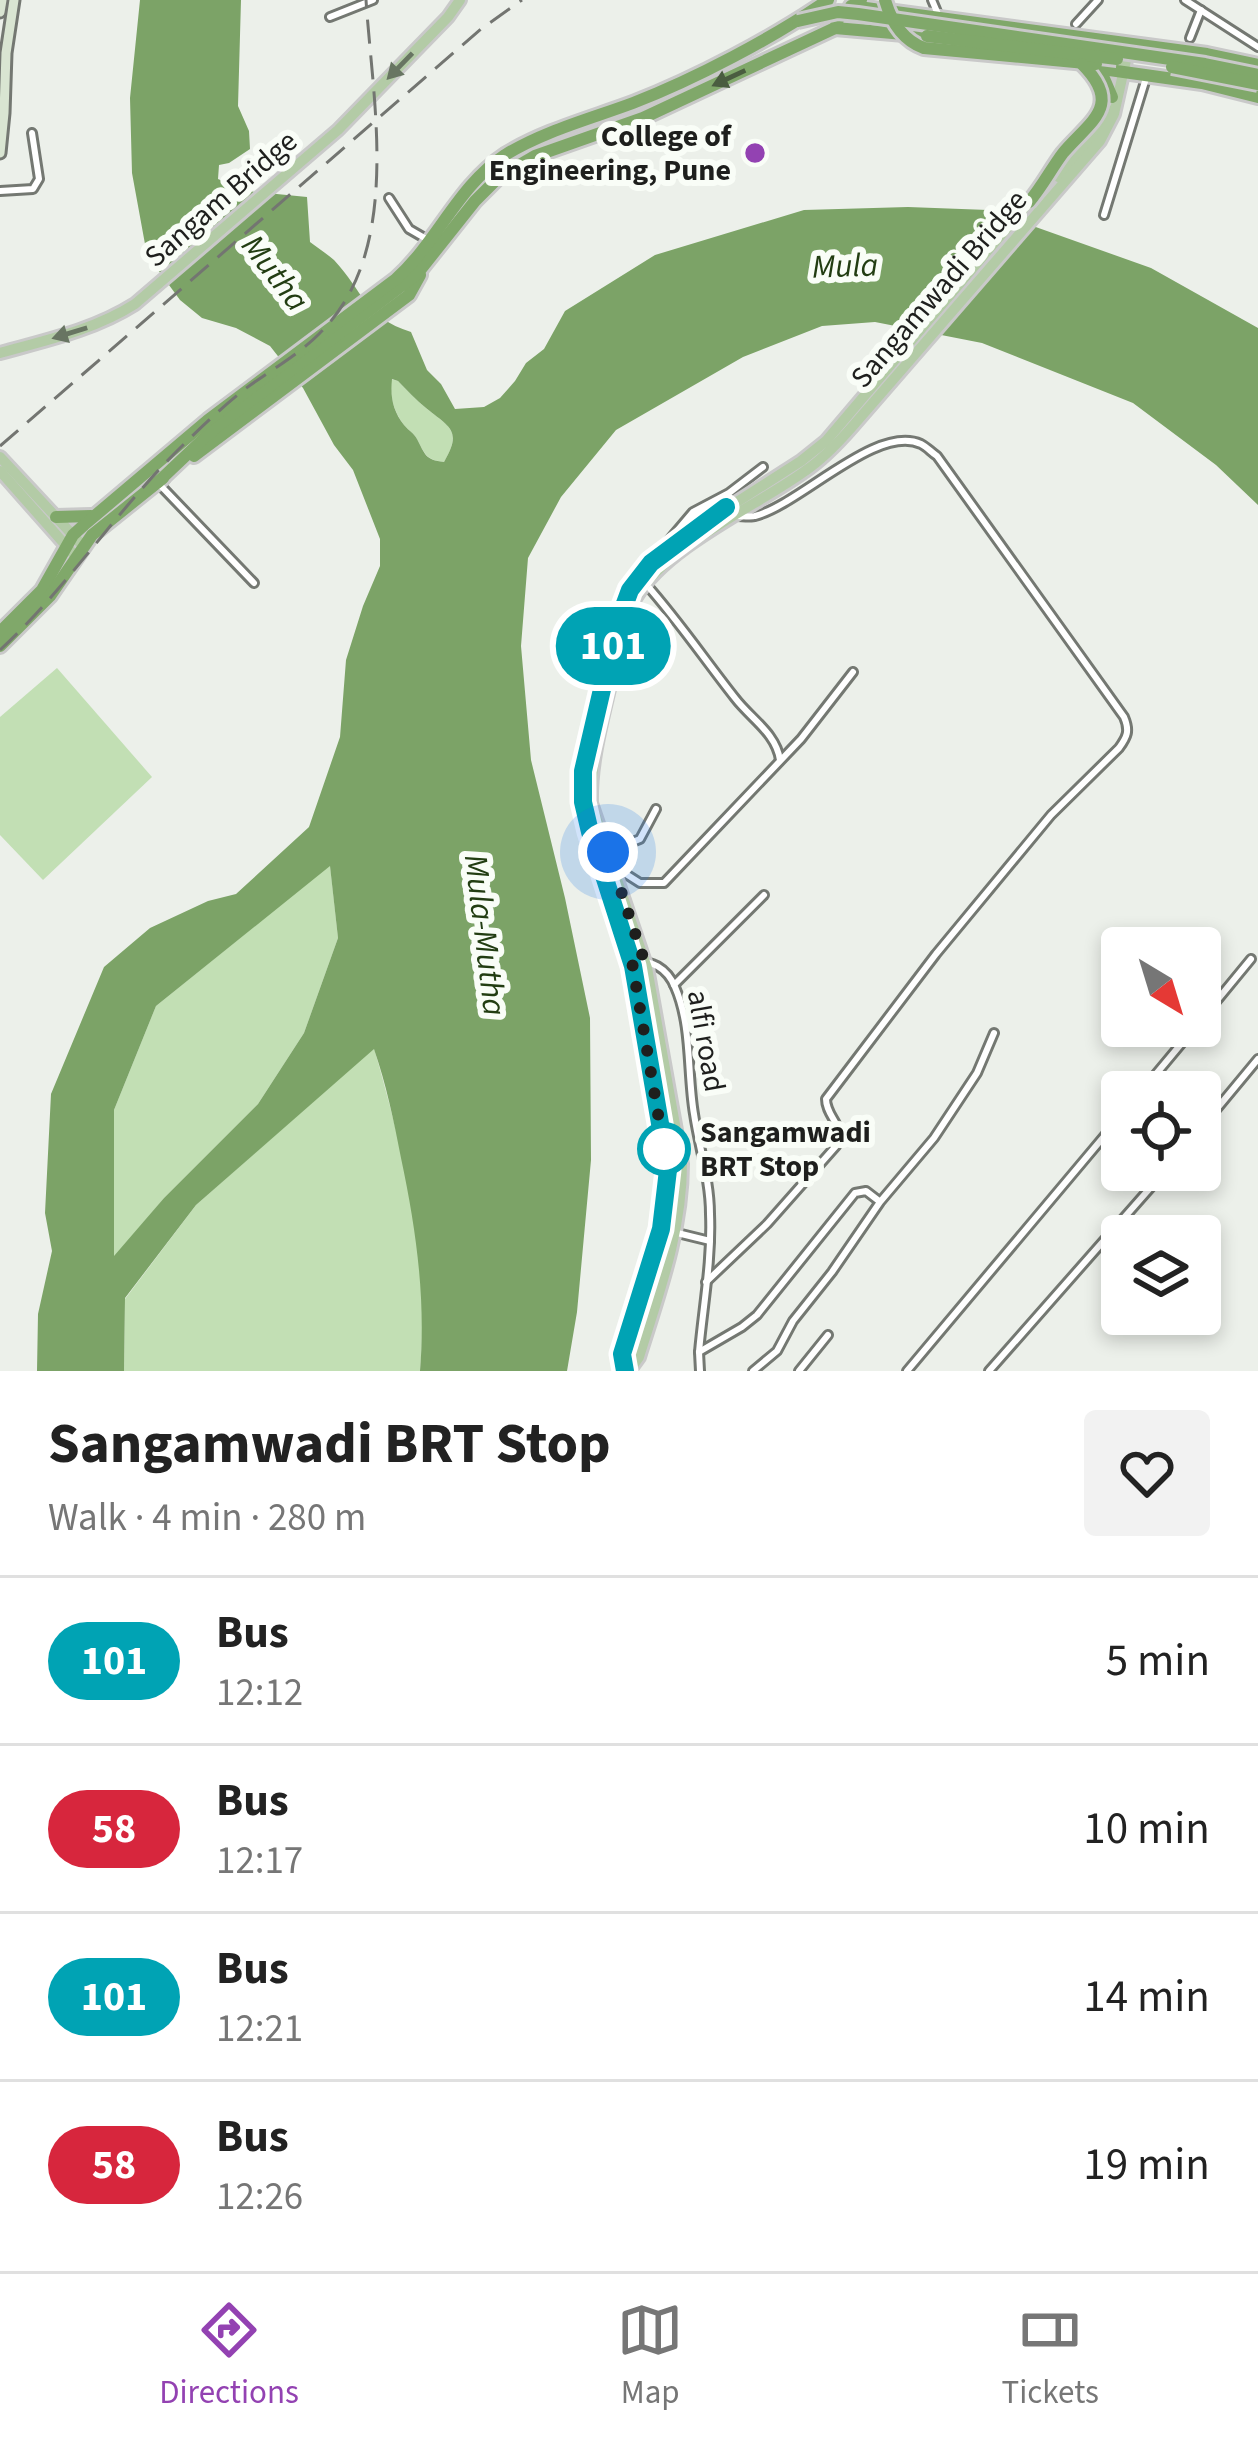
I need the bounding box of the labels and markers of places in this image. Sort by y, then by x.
place label: College of Engineering, Pune [489,115,733,192]
marker: College of Engineering, Pune [742,140,768,166]
place label: Sangamwadi BRT Stop [700,1111,871,1188]
marker: Sangamwadi BRT Stop [639,1124,689,1174]

